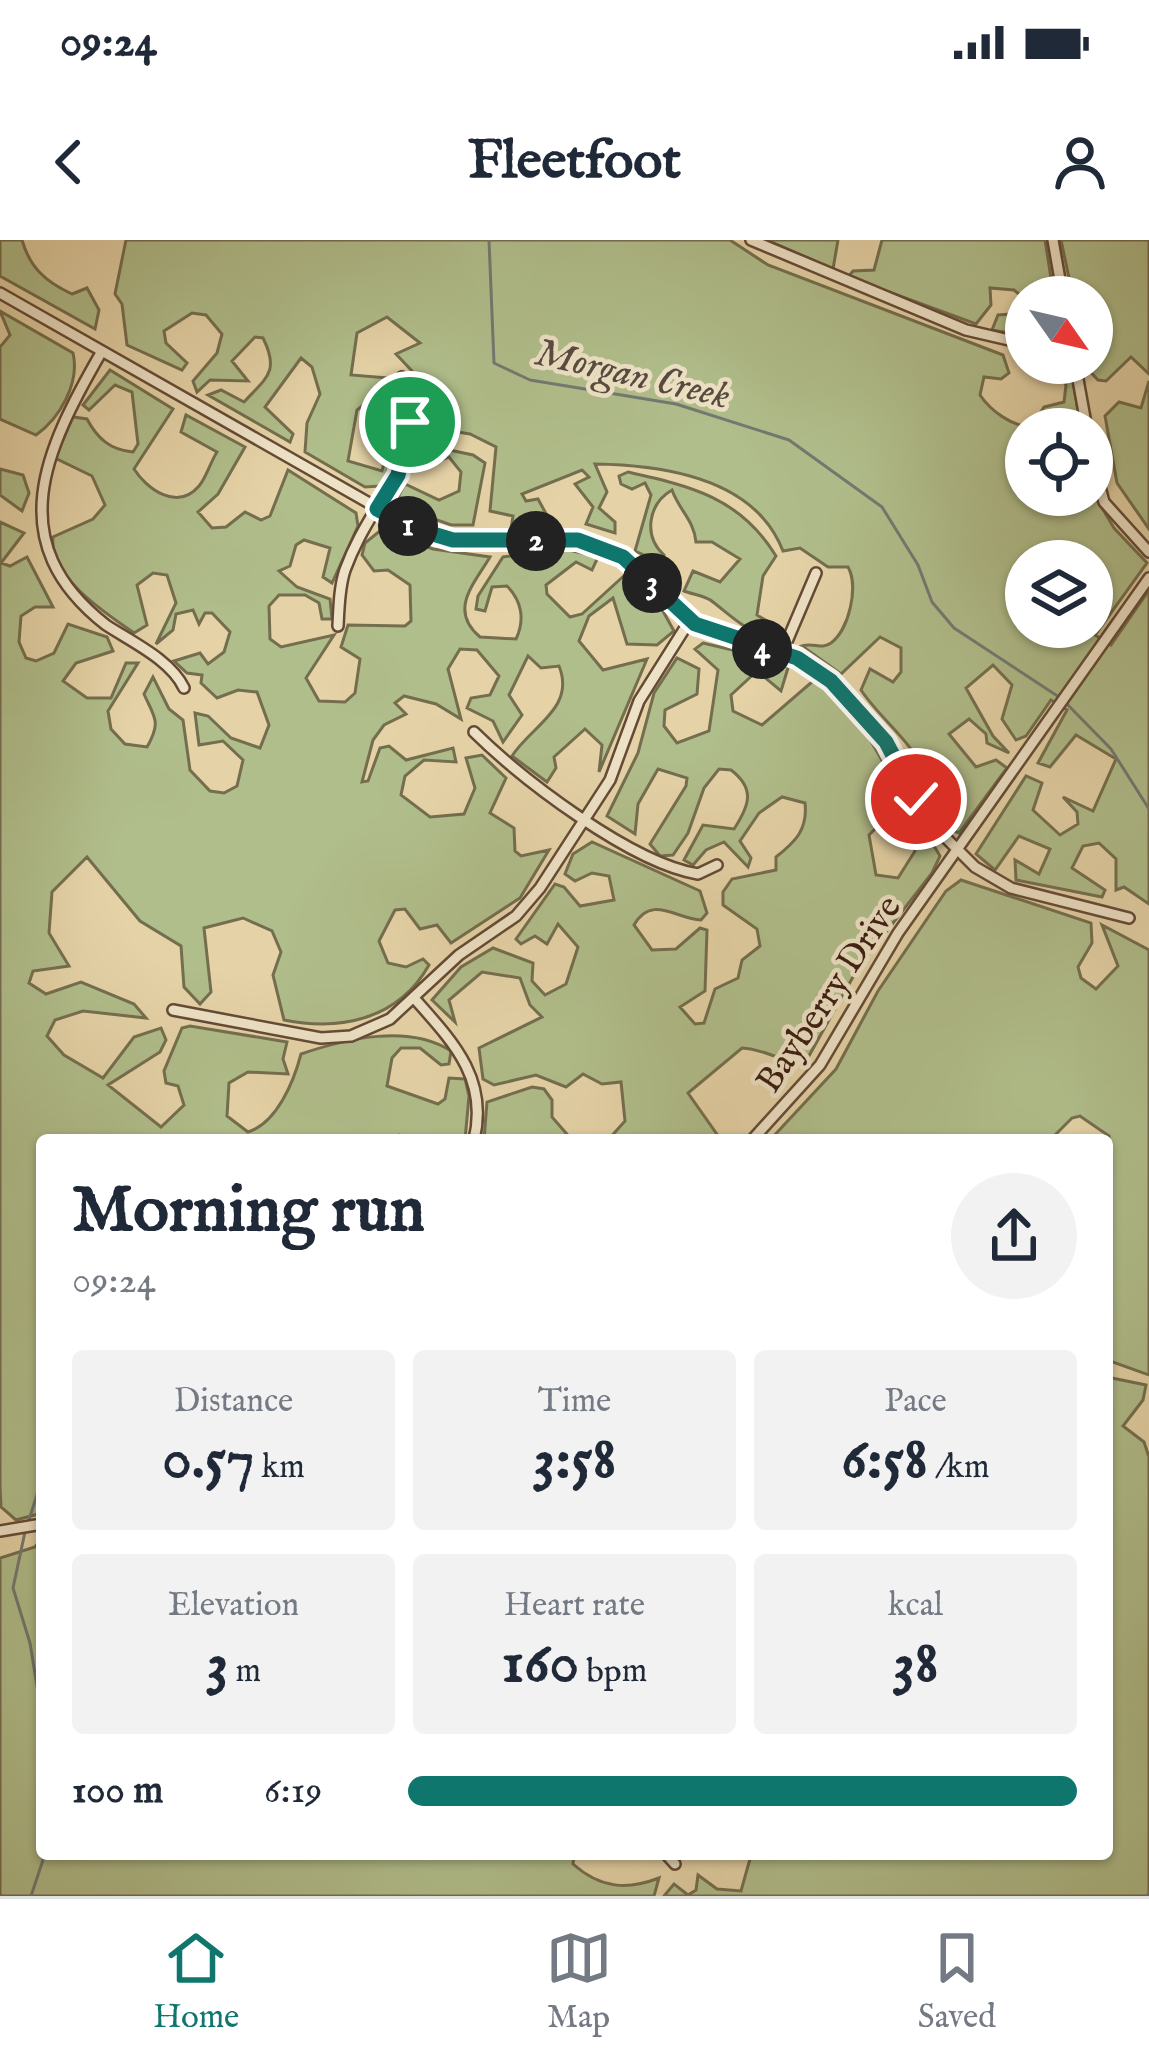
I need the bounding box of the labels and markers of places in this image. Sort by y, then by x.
pin [359,371,461,473]
pin: 1 [378,496,438,556]
pin: 2 [506,511,566,571]
pin: 3 [622,553,682,613]
pin: 4 [732,619,792,679]
pin [865,748,967,850]

